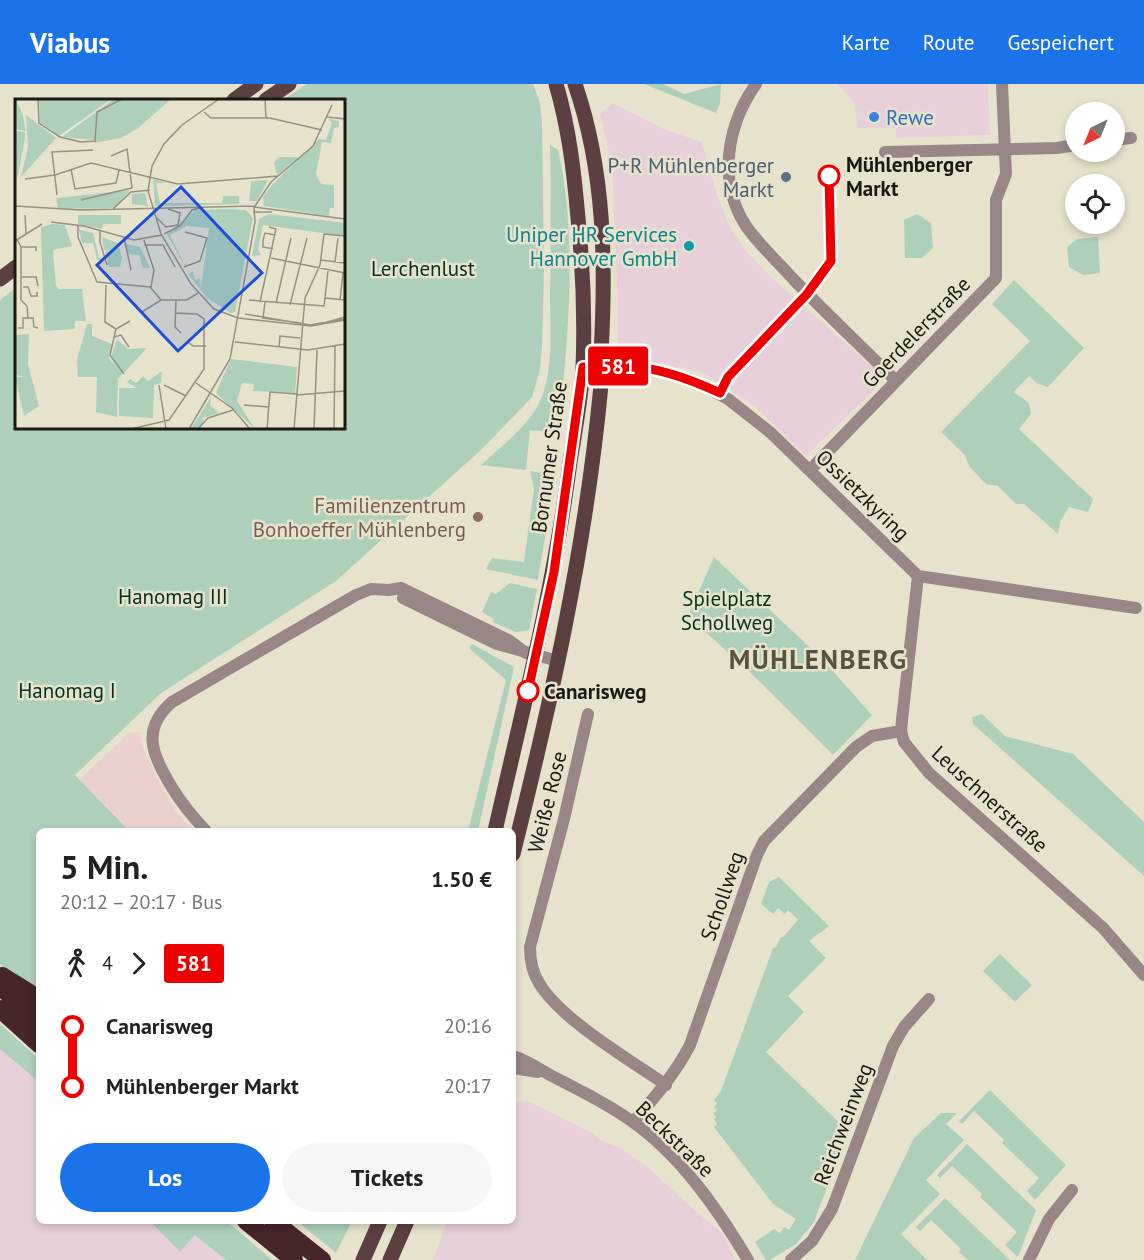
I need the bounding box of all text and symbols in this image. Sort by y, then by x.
text: Viabus [30,24,110,61]
text: Karte [842,29,890,56]
text: Route [923,29,974,56]
text: Gespeichert [1007,29,1114,56]
inset map [15,99,345,429]
north arrow [1065,102,1125,162]
map controls [1065,102,1125,234]
place label: Rewe [886,104,934,131]
marker: Rewe [867,110,881,124]
place label: Mühlenberger Markt [846,151,973,202]
place label: P+R Mühlenberger Markt [608,152,774,203]
marker: Mühlenberger Markt [818,165,840,187]
marker: P+R Mühlenberger Markt [779,170,793,184]
button: locate [1065,174,1125,234]
place label: Uniper HR Services Hannover GmbH [506,221,677,272]
marker: Uniper HR Services Hannover GmbH [682,239,696,253]
park label: Lerchenlust [371,255,475,282]
street label: Goerdelerstraße [856,271,976,393]
line badge: 581 [584,346,652,386]
text: 581 [600,353,636,380]
street label: Bornumer Straße [525,379,573,535]
street label: Ossietzkyring [810,444,916,546]
place label: Familienzentrum Bonhoeffer Mühlenberg [253,492,466,543]
marker: Familienzentrum Bonhoeffer Mühlenberg [471,510,485,524]
park label: Hanomag III [118,583,228,610]
park label: Spielplatz Schollweg [681,585,773,636]
district label: MÜHLENBERG [729,642,907,676]
park label: Hanomag I [18,677,116,704]
place label: Canarisweg [544,678,646,705]
marker: Canarisweg [517,680,539,702]
street label: Leuschnerstraße [926,740,1054,858]
street label: Weiße Rose [521,748,573,856]
text: 5 Min. [60,845,148,888]
street label: Schollweg [694,848,750,944]
text: 1.50 € [431,865,492,893]
text: 20:12 – 20:17 · Bus [60,889,222,915]
icon: walk [60,947,93,980]
icon: forward [122,947,155,980]
text: 4 [102,950,113,976]
text: 581 [176,950,212,977]
text: Canarisweg [106,1012,213,1040]
text: 20:16 [444,1013,492,1039]
street label: Reichweinweg [807,1059,879,1189]
text: Mühlenberger Markt [106,1072,299,1100]
text: 20:17 [444,1073,492,1099]
street label: Beckstraße [630,1095,720,1183]
button: Los [60,1143,270,1212]
button: Tickets [282,1143,492,1212]

